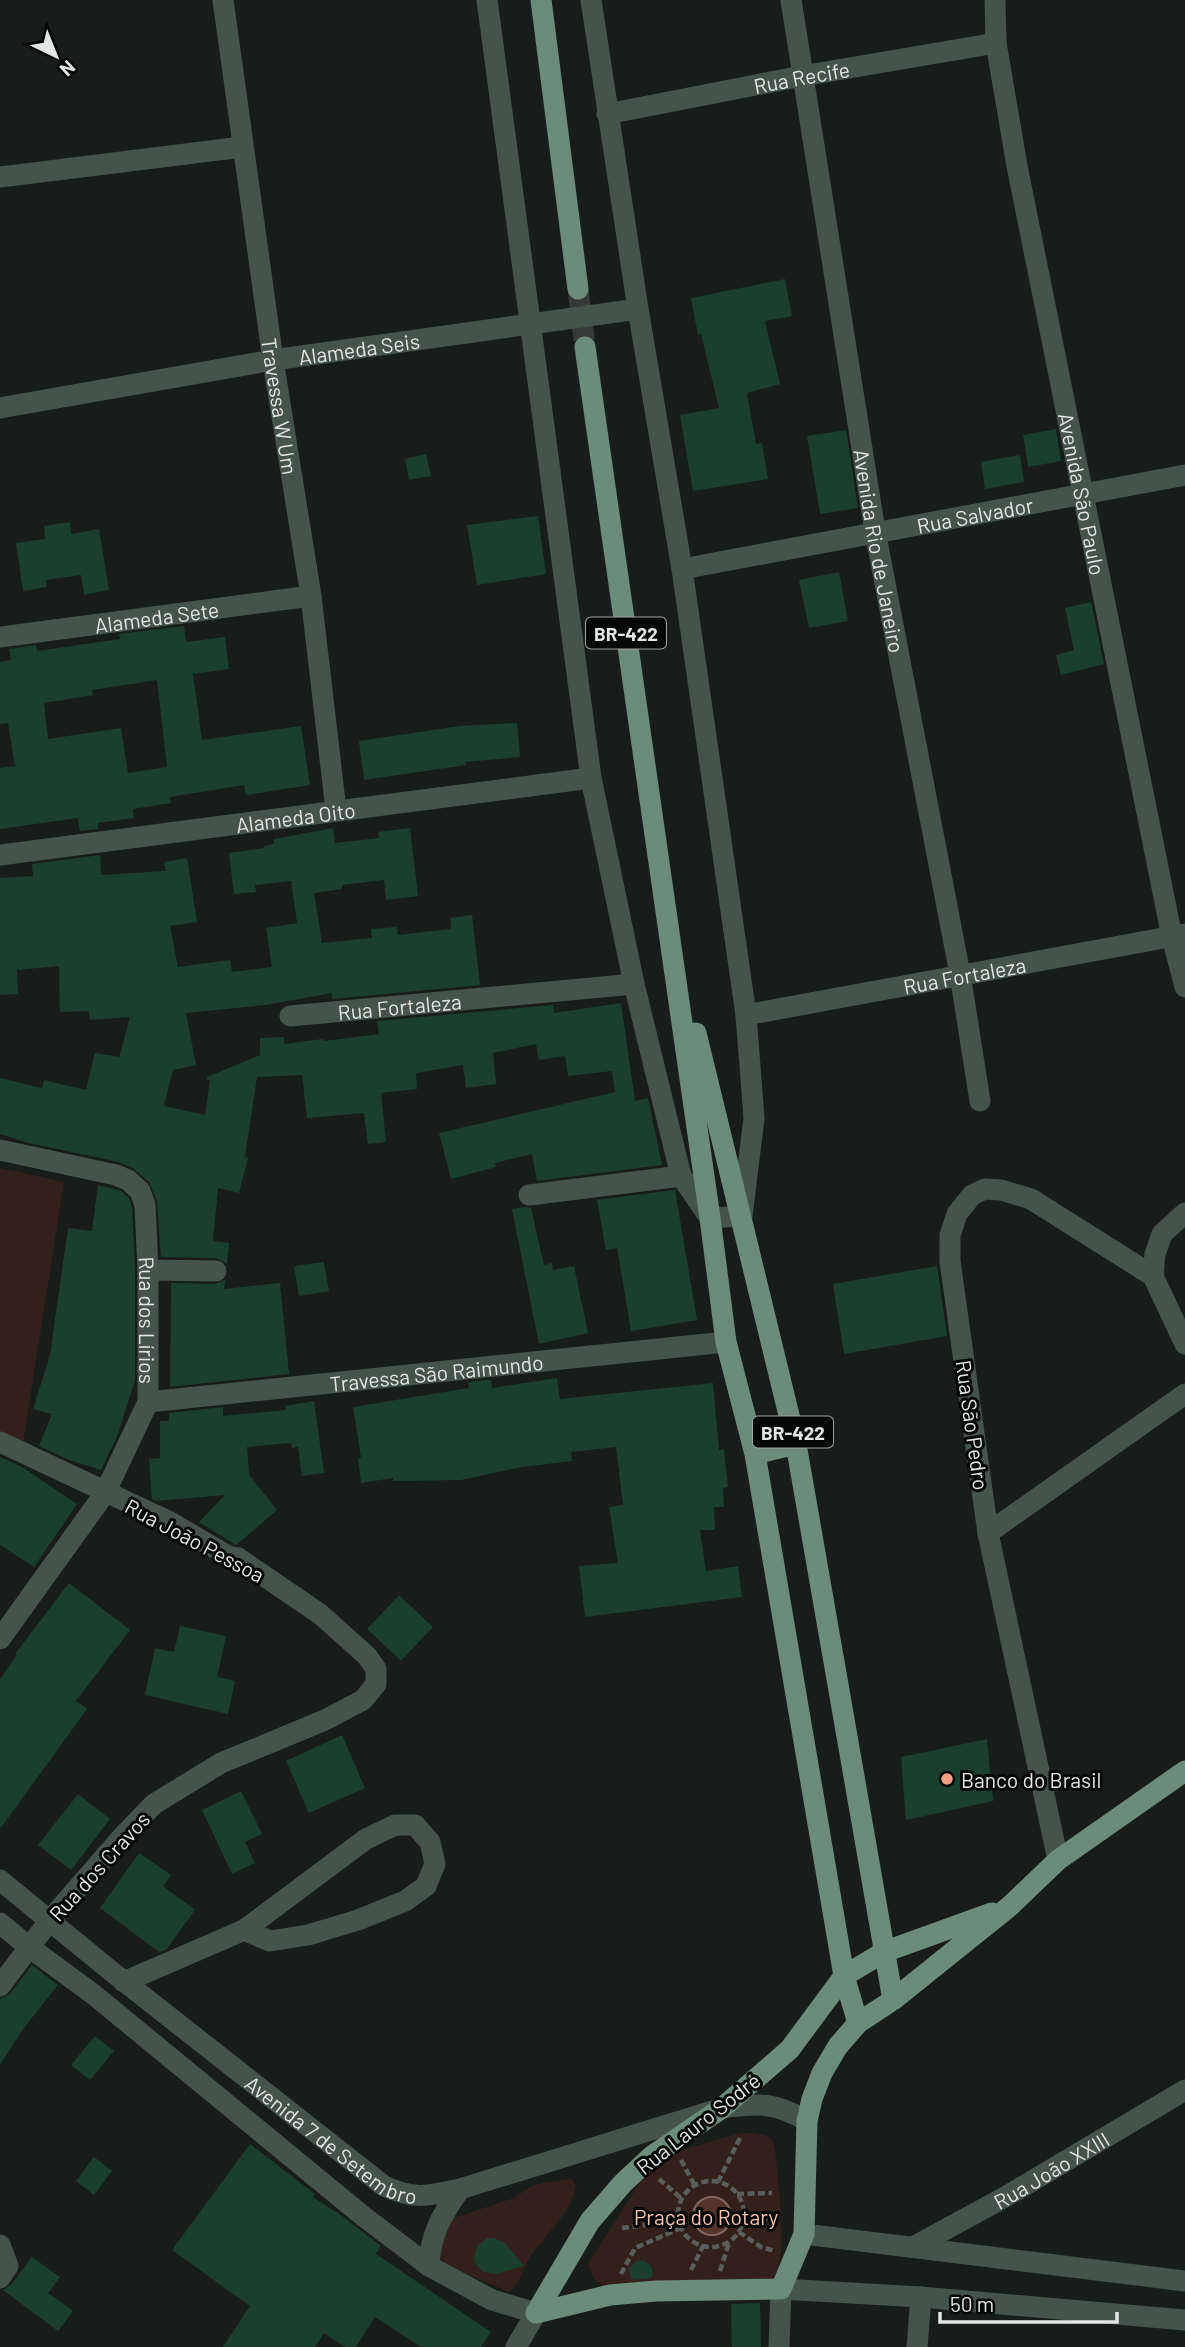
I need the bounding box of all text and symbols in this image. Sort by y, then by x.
north arrow [21,21,91,91]
text: N [55,56,80,82]
street label: Rua Recife [751,56,851,98]
street label: Alameda Seis [297,327,421,369]
street label: Travessa W Um [258,336,304,476]
street label: Avenida São Paulo [1054,410,1111,577]
street label: Avenida Rio de Janeiro [850,447,911,655]
street label: Rua Salvador [915,491,1036,537]
street label: Alameda Sete [93,596,220,637]
road number: BR-422 [586,618,666,648]
street label: Alameda Oito [234,796,357,837]
street label: Rua Fortaleza [901,951,1028,998]
street label: Rua Fortaleza [337,988,462,1024]
street label: Rua dos Lírios [135,1256,161,1384]
street label: Travessa São Raimundo [328,1349,545,1396]
street label: Rua São Pedro [951,1358,995,1492]
road number: BR-422 [753,1416,833,1448]
street label: Rua João Pessoa [121,1493,269,1587]
place label: Banco do Brasil [961,1767,1101,1792]
marker: Banco do Brasil [939,1771,955,1787]
street label: Rua dos Cravos [43,1806,155,1926]
street label: Rua Lauro Sodré [631,2067,765,2179]
street label: Avenida 7 de Setembro [241,2069,419,2208]
street label: Rua João XXIII [989,2126,1113,2213]
park label: Praça do Rotary [634,2204,778,2229]
scale bar [940,2280,1117,2324]
text: 50 m [950,2291,994,2316]

